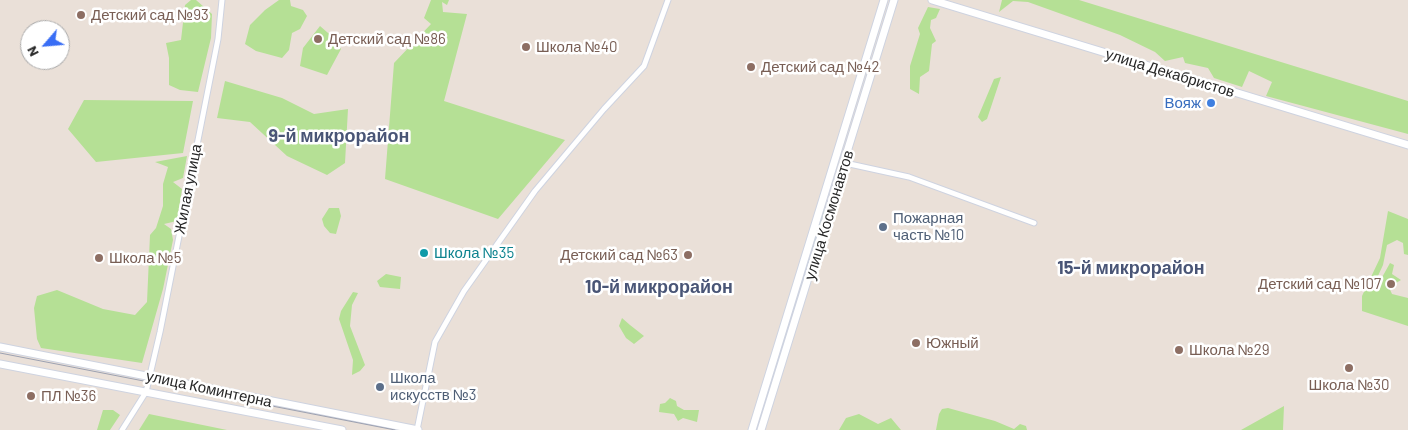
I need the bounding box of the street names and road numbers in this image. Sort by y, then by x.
street label: улица Декабристов [1103,45,1237,101]
street label: Жилая улица [170,142,206,236]
street label: улица Космонавтов [801,148,857,282]
street label: улица Коминтерна [144,367,274,411]

